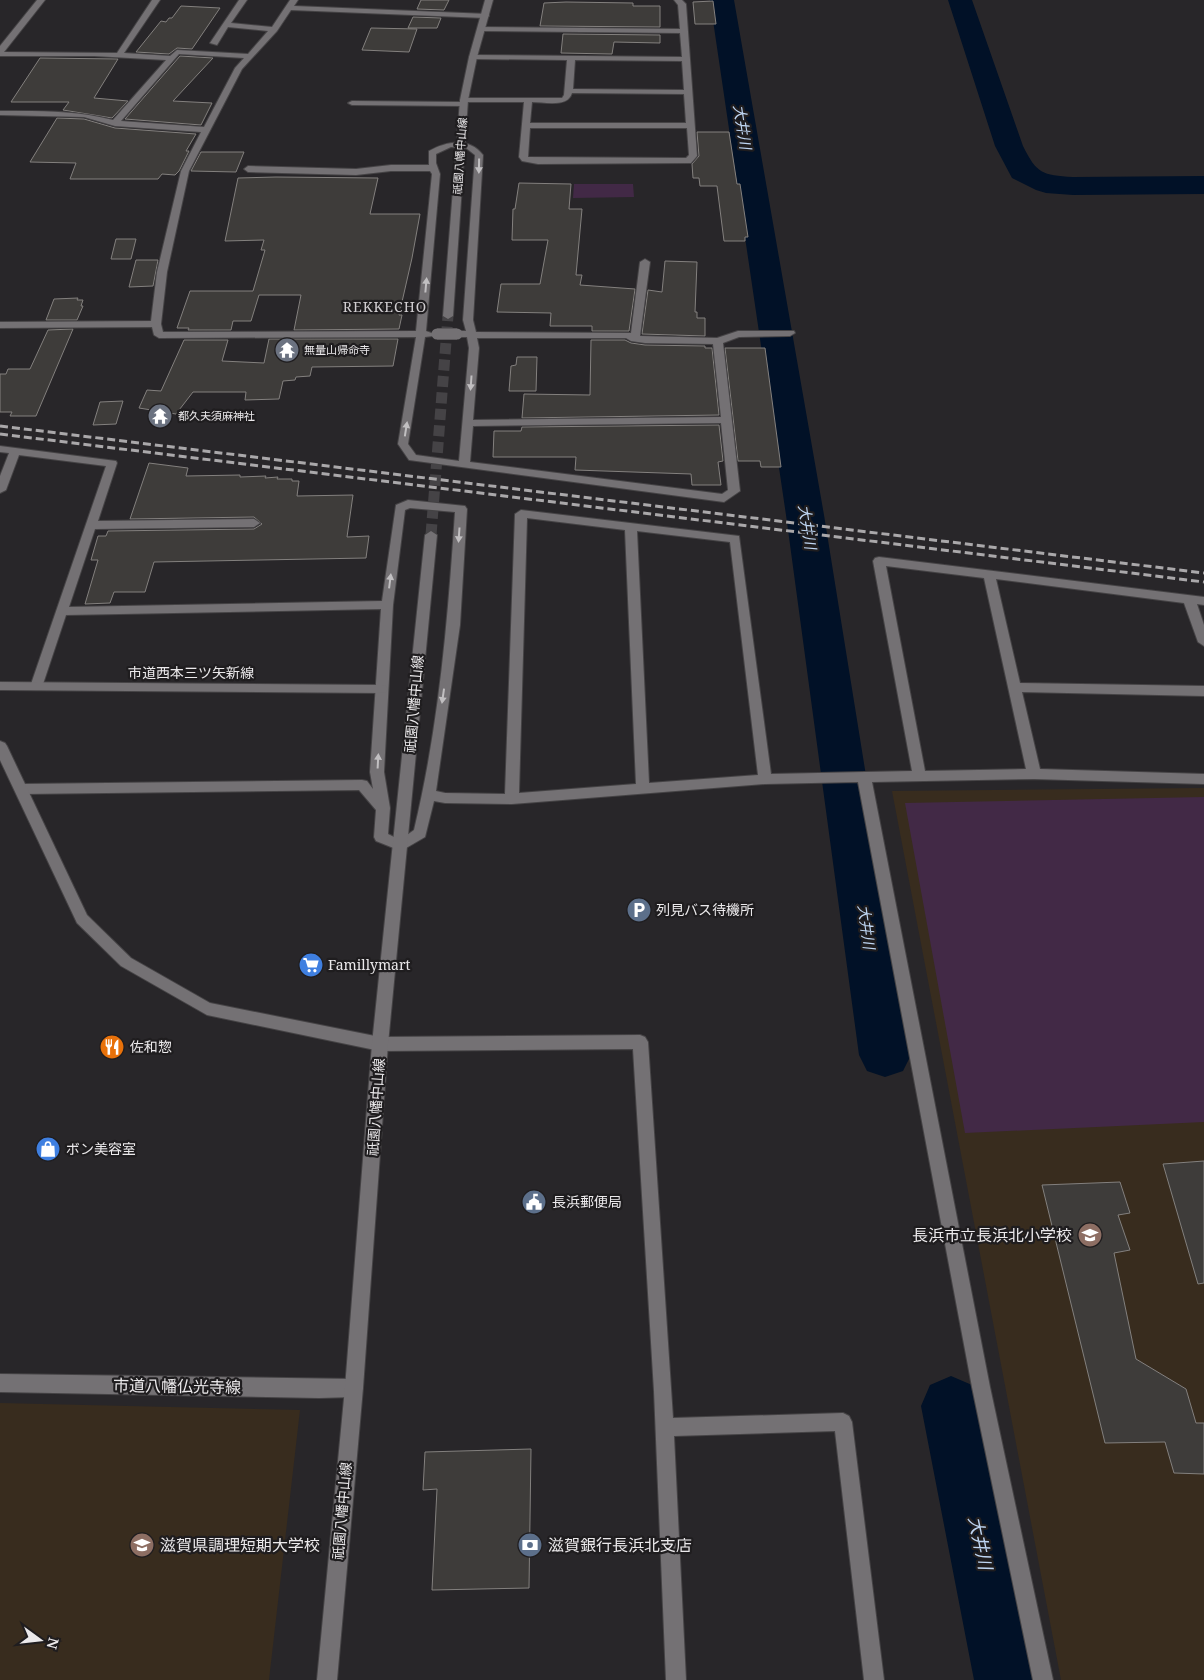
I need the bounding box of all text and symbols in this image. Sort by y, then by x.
water label: 大井川 [730,103,757,153]
street label: 祇園八幡中山線 [449,117,470,195]
one-way arrow [474,158,482,174]
one-way arrow [422,277,430,293]
district label: REKKECHO [343,297,427,316]
temple icon: 無量山帰命寺 [274,337,300,363]
place label: 無量山帰命寺 [304,342,370,357]
one-way arrow [467,375,475,391]
temple icon: 都久夫須麻神社 [147,403,173,429]
place label: 都久夫須麻神社 [178,408,255,423]
one-way arrow [402,421,410,437]
water label: 大井川 [795,503,822,553]
one-way arrow [455,527,463,543]
one-way arrow [386,573,394,589]
street label: 祇園八幡中山線 [400,654,427,754]
street label: 市道西本三ツ矢新線 [128,663,254,682]
one-way arrow [439,689,447,705]
one-way arrow [374,753,382,769]
parking icon: 列見バス待機所 [626,897,652,923]
place label: 列見バス待機所 [656,900,754,919]
water label: 大井川 [854,903,880,953]
supermarket icon: Famillymart [298,952,324,978]
place label: Famillymart [328,955,411,974]
restaurant icon: 佐和惣 [99,1034,125,1060]
place label: 佐和惣 [130,1037,172,1056]
street label: 祇園八幡中山線 [363,1057,388,1157]
shop icon: ボン美容室 [35,1136,61,1162]
place label: ボン美容室 [66,1139,136,1158]
public building icon: 長浜郵便局 [521,1189,547,1215]
place label: 長浜郵便局 [552,1192,622,1211]
school or university icon: 長浜市立長浜北小学校 [1077,1222,1103,1248]
place label: 長浜市立長浜北小学校 [912,1224,1072,1246]
street label: 市道八幡仏光寺線 [113,1374,241,1398]
street label: 祇園八幡中山線 [328,1461,355,1561]
water label: 大井川 [964,1514,999,1574]
school or university icon: 滋賀県調理短期大学校 [129,1532,155,1558]
bank icon: 滋賀銀行長浜北支店 [517,1532,543,1558]
place label: 滋賀県調理短期大学校 [160,1534,320,1556]
place label: 滋賀銀行長浜北支店 [548,1534,692,1556]
north arrow [15,1615,65,1665]
text: N [42,1636,64,1651]

